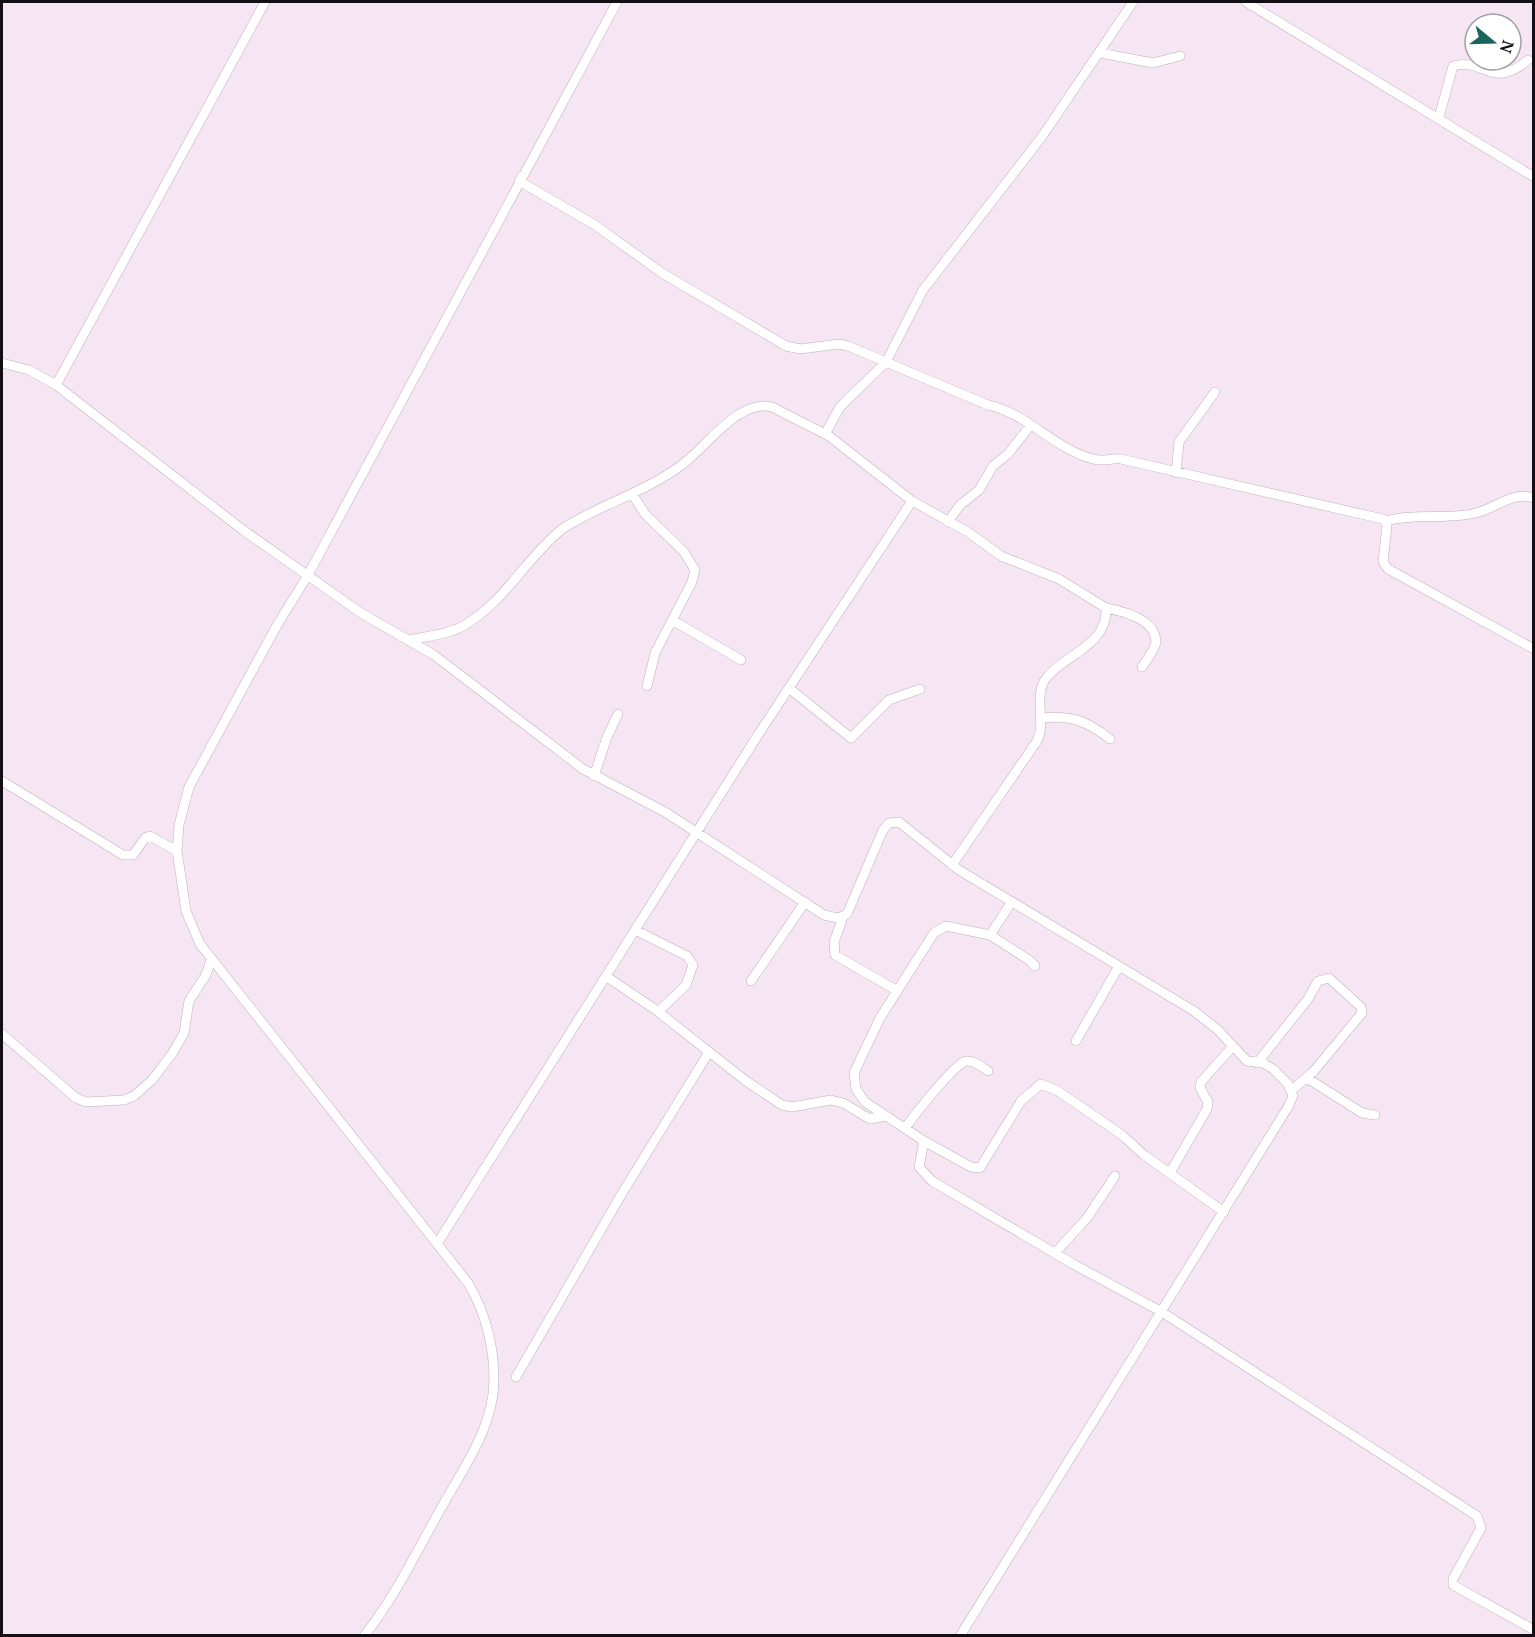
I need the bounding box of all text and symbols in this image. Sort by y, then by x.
north arrow [1463,12,1523,72]
text: N [1495,38,1520,56]

